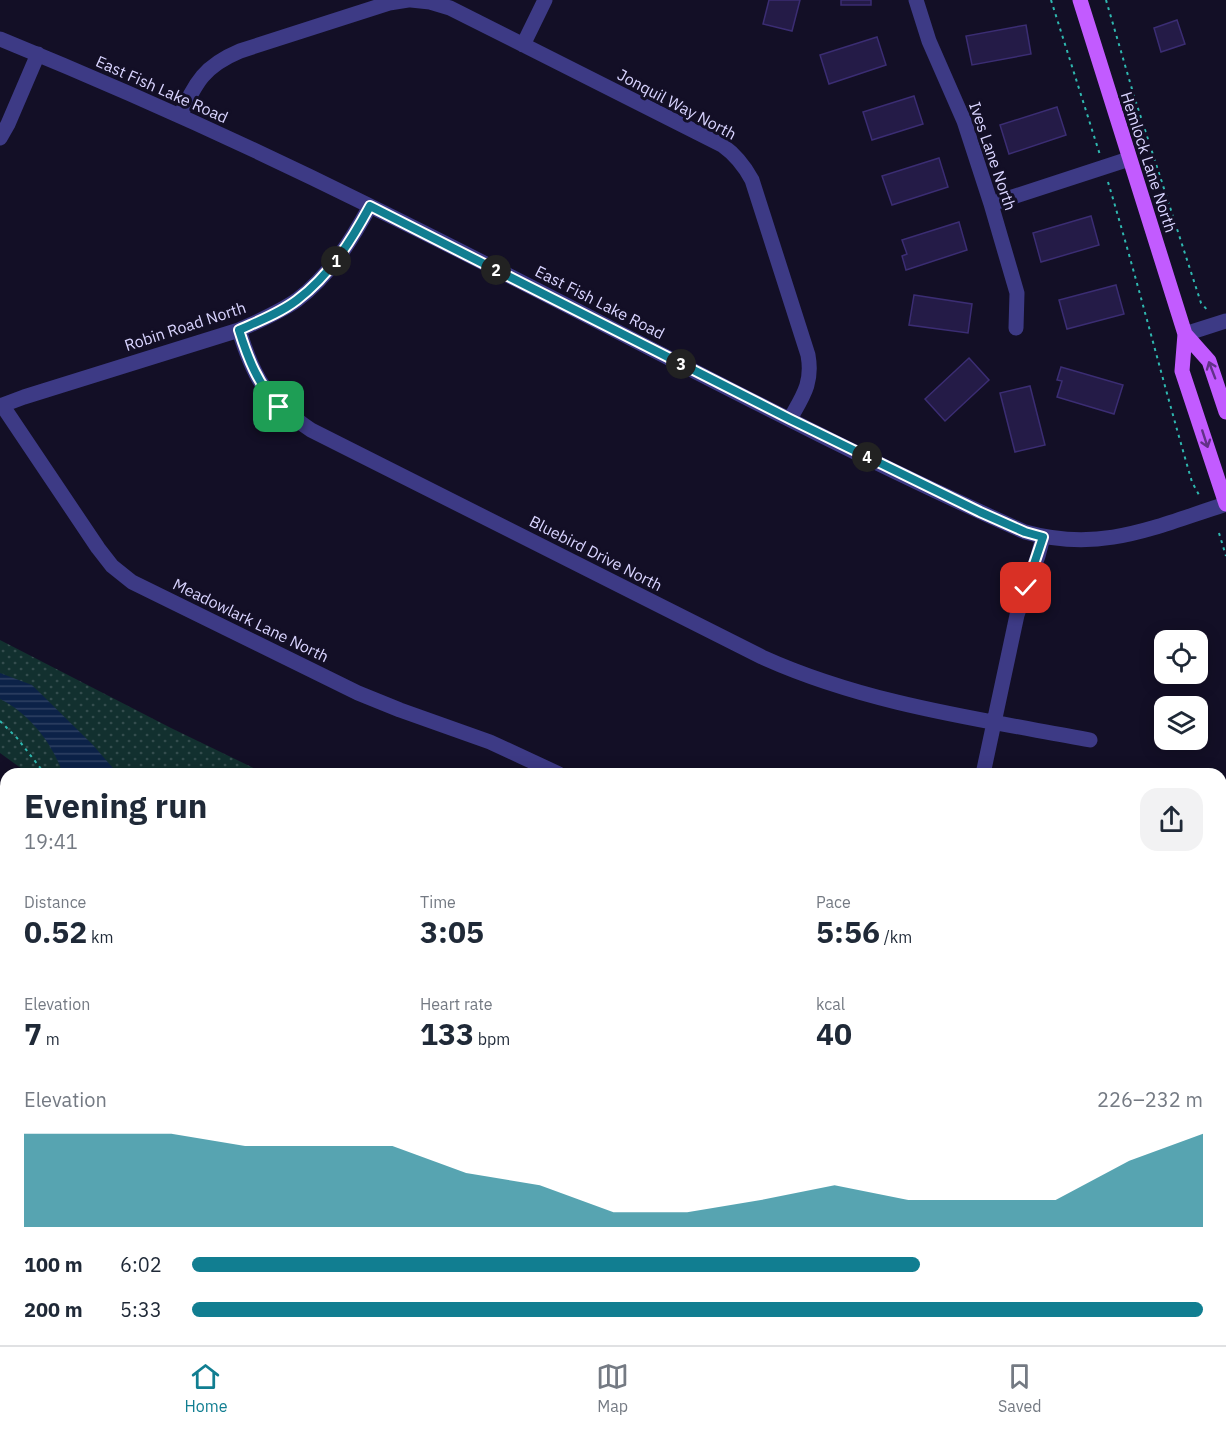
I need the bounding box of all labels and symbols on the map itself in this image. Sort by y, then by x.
street label: East Fish Lake Road [93,51,231,127]
street label: Jonquil Way North [614,64,740,144]
street label: Hemlock Lane North [1117,89,1181,235]
street label: Ives Lane North [965,99,1021,213]
pin: 1 [321,246,351,276]
pin: 2 [481,255,511,285]
street label: East Fish Lake Road [532,261,668,343]
street label: Robin Road North [122,297,248,355]
pin: 3 [666,349,696,379]
one-way arrow [1205,361,1216,379]
pin [253,381,304,432]
one-way arrow [1200,429,1211,448]
pin: 4 [852,442,882,472]
street label: Bluebird Drive North [526,511,666,595]
pin [1000,562,1051,613]
street label: Meadowlark Lane North [170,574,332,666]

